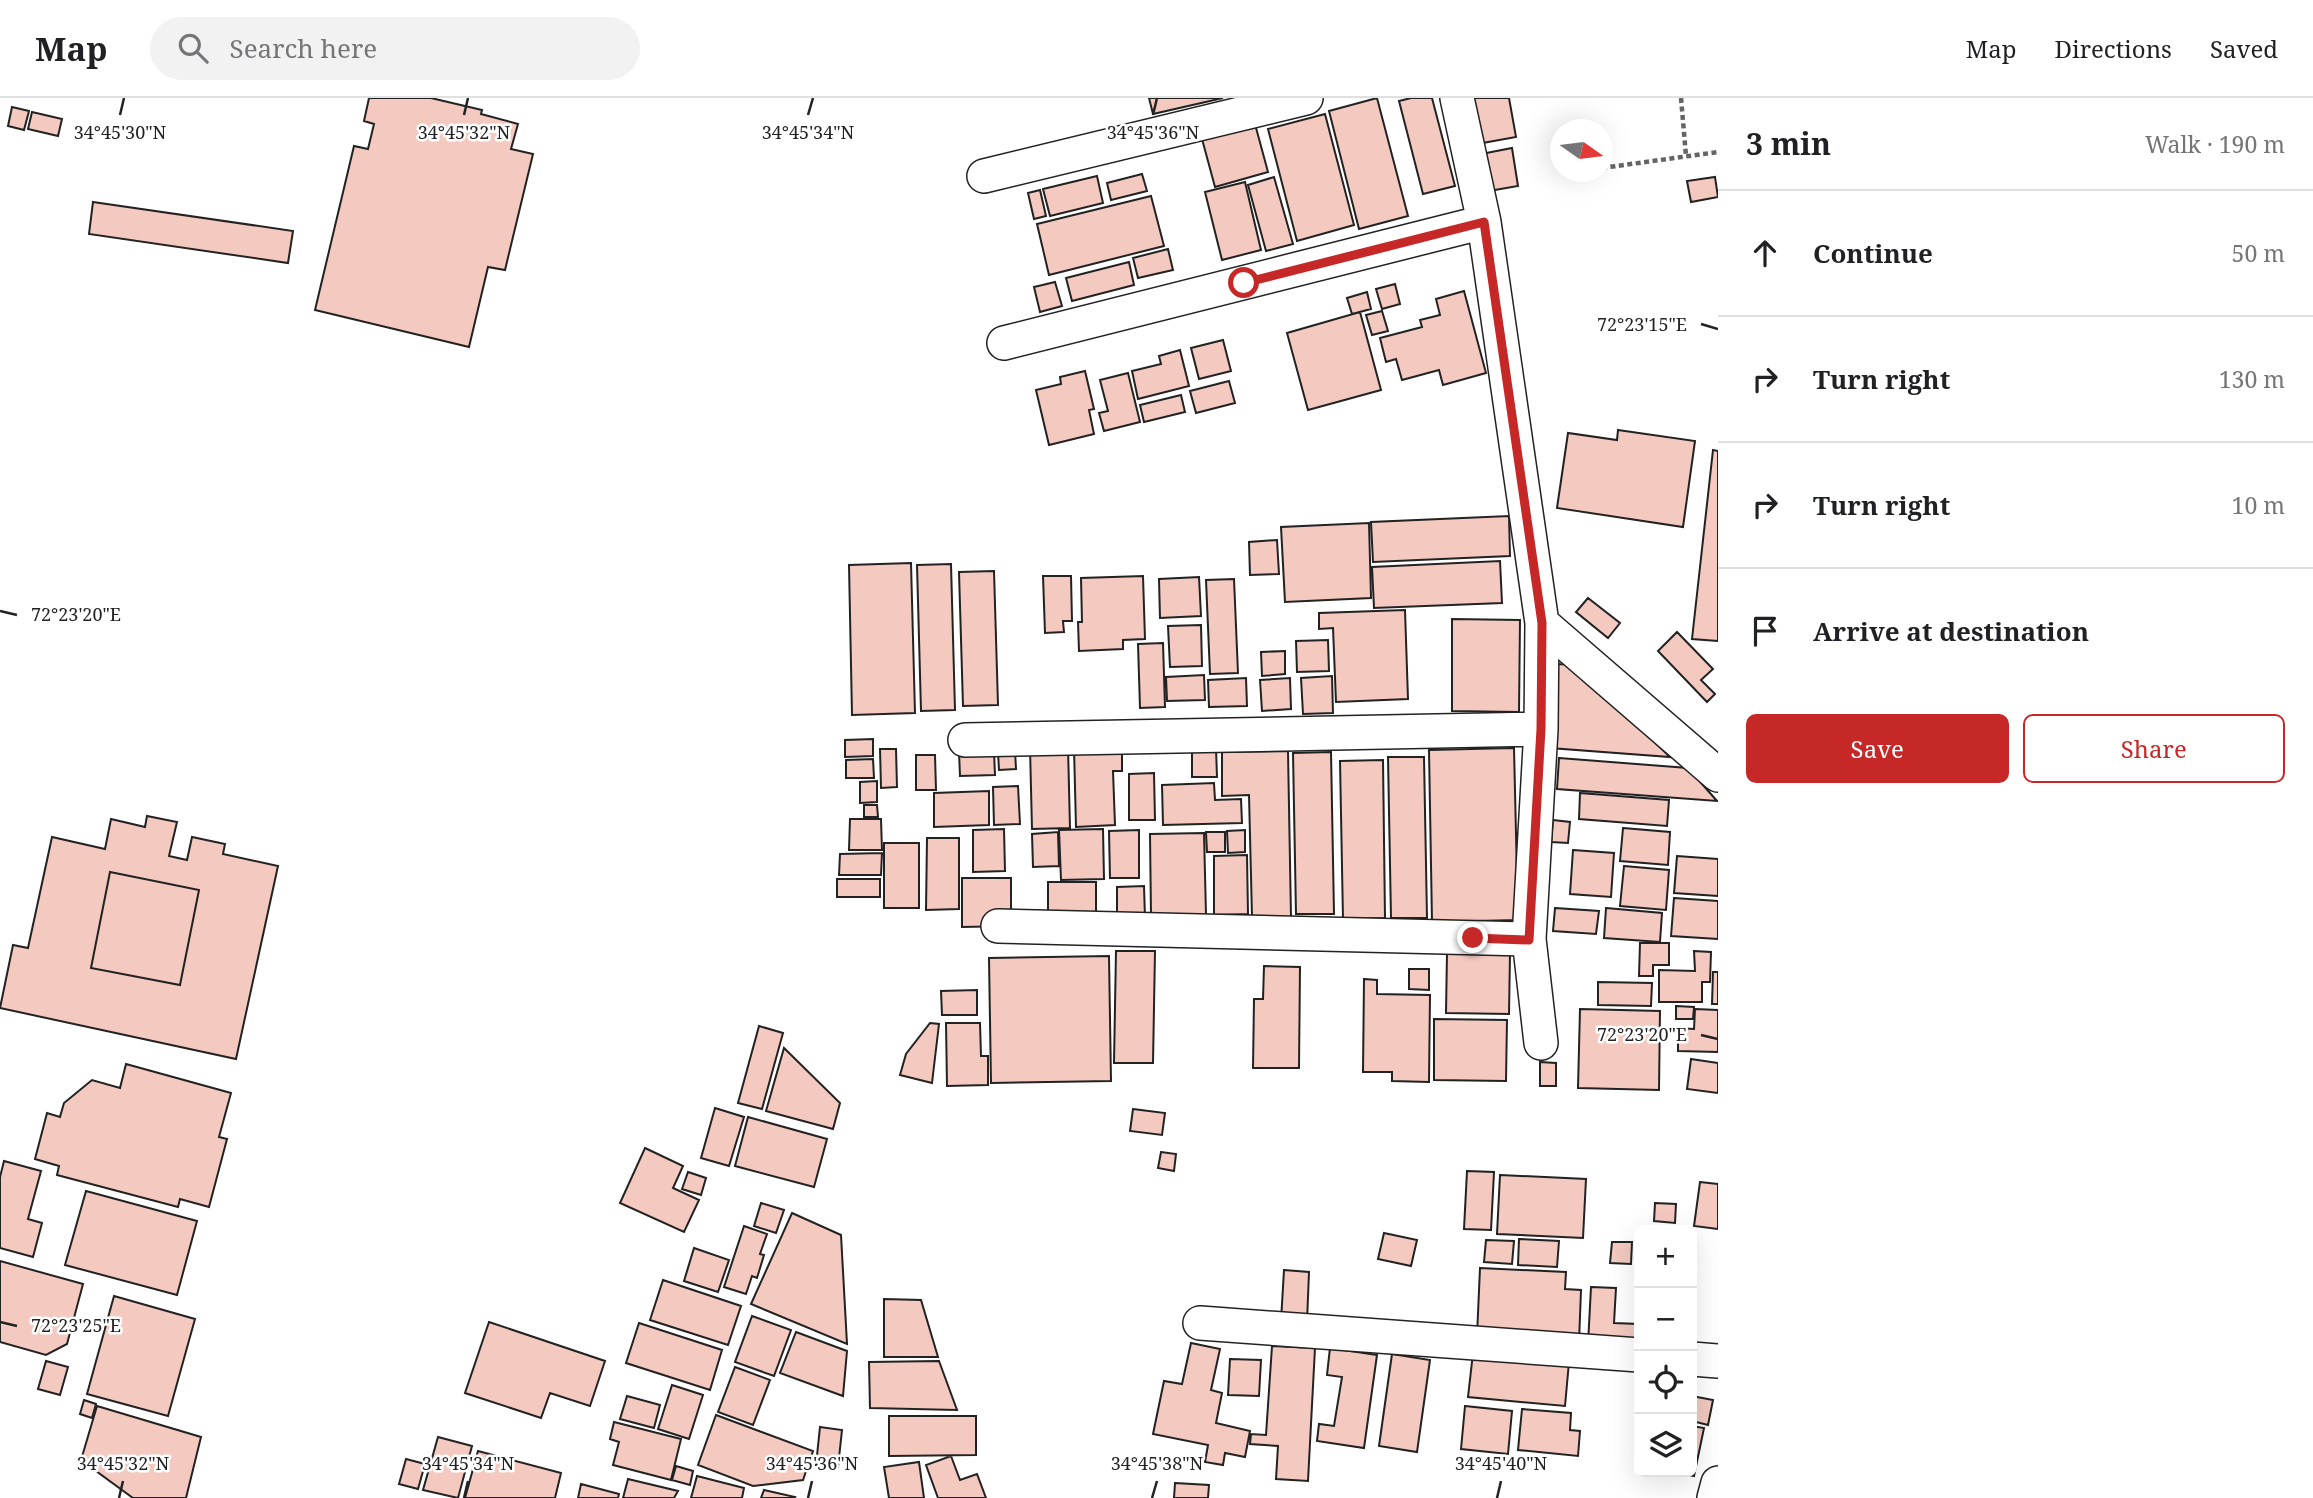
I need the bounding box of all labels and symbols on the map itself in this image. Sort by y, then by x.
north arrow [1550,119,1613,182]
text: 34°45'30"N [74,120,167,144]
text: 34°45'32"N [418,120,511,144]
text: 34°45'34"N [762,120,855,144]
text: 34°45'36"N [1107,120,1200,144]
route start [1228,267,1259,298]
text: 72°23'15"E [1597,312,1687,336]
text: 72°23'20"E [31,602,121,626]
route end [1457,922,1488,953]
text: 72°23'20"E [1597,1022,1687,1046]
text: 72°23'25"E [31,1313,121,1337]
text: 34°45'32"N [77,1451,170,1475]
text: 34°45'34"N [422,1451,515,1475]
text: 34°45'36"N [766,1451,859,1475]
text: 34°45'38"N [1111,1451,1204,1475]
text: 34°45'40"N [1455,1451,1548,1475]

